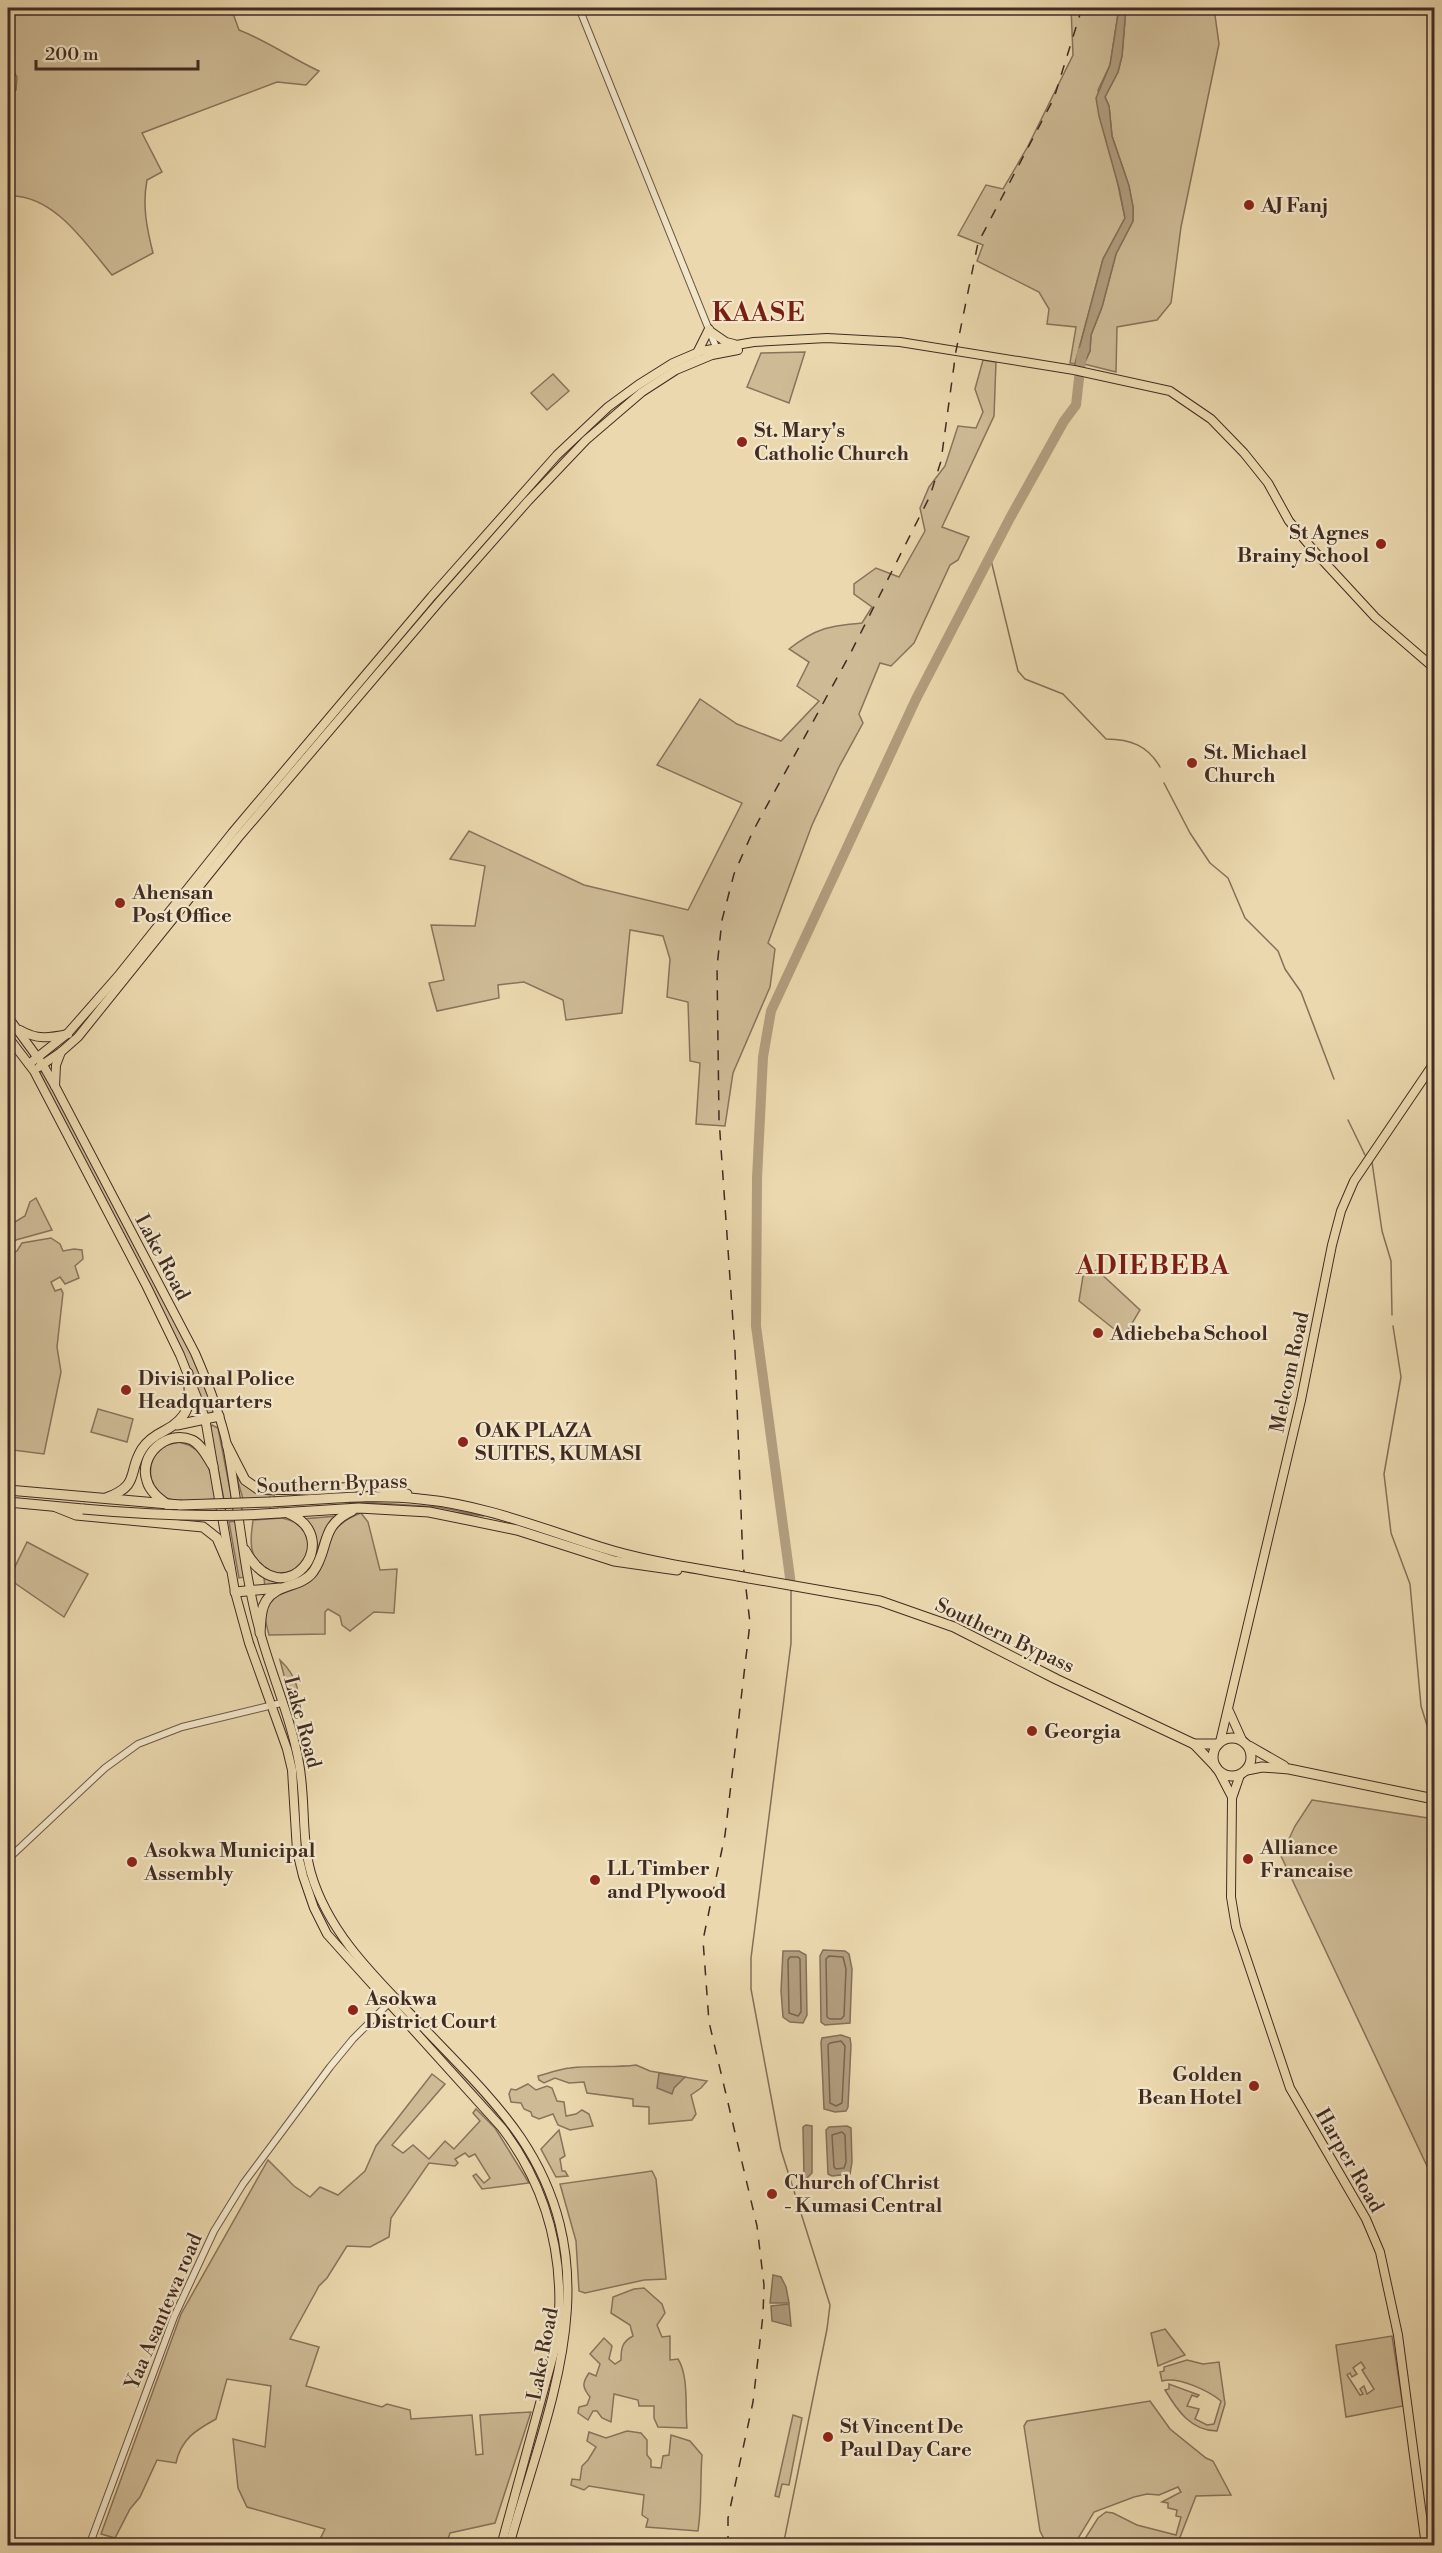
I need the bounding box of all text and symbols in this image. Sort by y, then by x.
scale bar [36,33,198,71]
text: 200 m [45,43,99,66]
place label: AJ Fanj [1260,194,1328,219]
marker: AJ Fanj [1242,198,1256,212]
district label: KAASE [712,297,806,329]
place label: St. Mary's Catholic Church [754,419,909,467]
marker: St. Mary's Catholic Church [735,435,749,449]
place label: St Agnes Brainy School [1237,521,1369,569]
marker: St Agnes Brainy School [1374,537,1388,551]
place label: St. Michael Church [1204,741,1307,789]
marker: St. Michael Church [1185,756,1199,770]
place label: Ahensan Post Office [131,881,232,929]
marker: Ahensan Post Office [113,896,127,910]
street label: Lake Road [129,1210,195,1306]
district label: ADIEBEBA [1075,1250,1230,1282]
street label: Melcom Road [1265,1309,1316,1435]
place label: Adiebeba School [1109,1322,1268,1347]
marker: Adiebeba School [1091,1326,1105,1340]
place label: Divisional Police Headquarters [138,1367,295,1415]
marker: Divisional Police Headquarters [119,1383,133,1397]
place label: OAK PLAZA SUITES, KUMASI [475,1419,642,1467]
marker: OAK PLAZA SUITES, KUMASI [456,1435,470,1449]
street label: Southern Bypass [256,1469,408,1500]
street label: Southern Bypass [931,1593,1078,1680]
street label: Lake Road [277,1674,326,1772]
place label: Georgia [1044,1720,1121,1745]
marker: Georgia [1025,1724,1039,1738]
place label: Alliance Francaise [1259,1836,1354,1884]
place label: Asokwa Municipal Assembly [143,1839,316,1887]
marker: Alliance Francaise [1241,1852,1255,1866]
marker: Asokwa Municipal Assembly [125,1855,139,1869]
place label: LL Timber and Plywood [607,1857,727,1905]
marker: LL Timber and Plywood [588,1873,602,1887]
place label: Asokwa District Court [364,1987,498,2035]
marker: Asokwa District Court [346,2003,360,2017]
place label: Golden Bean Hotel [1137,2063,1243,2111]
marker: Golden Bean Hotel [1247,2079,1261,2093]
street label: Harper Road [1309,2104,1389,2218]
place label: Church of Christ - Kumasi Central [784,2171,943,2219]
marker: Church of Christ - Kumasi Central [765,2187,779,2201]
street label: Yaa Asantewa road [120,2229,209,2394]
street label: Lake Road [522,2305,565,2403]
place label: St Vincent De Paul Day Care [840,2415,972,2463]
marker: St Vincent De Paul Day Care [821,2430,835,2444]

